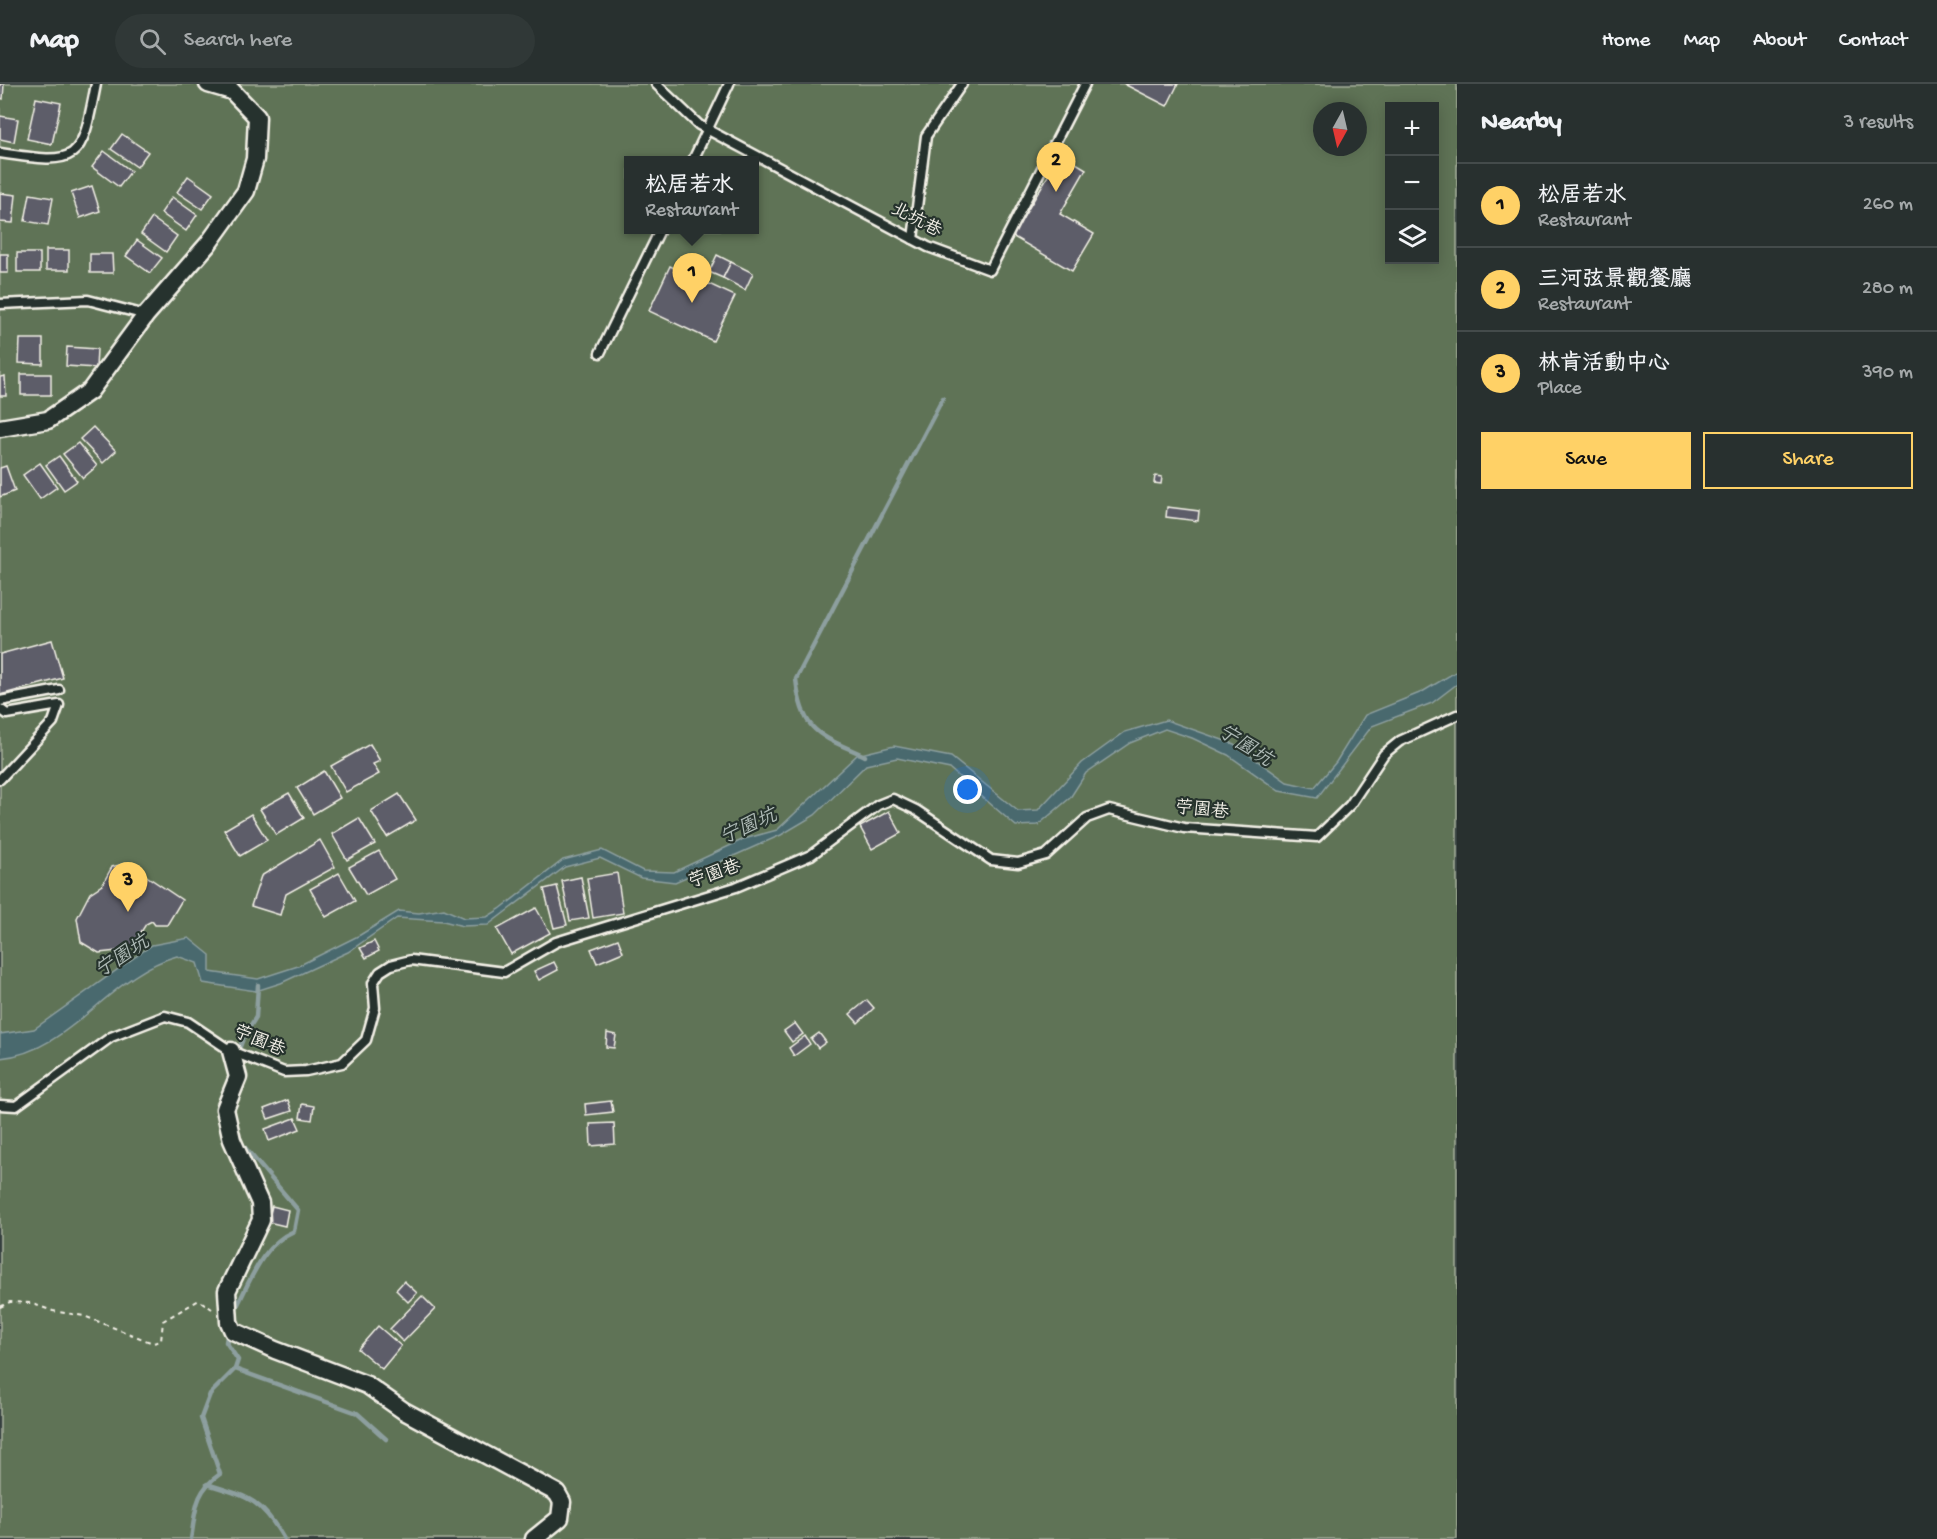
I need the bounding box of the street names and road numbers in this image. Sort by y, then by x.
street label: 北坑巷 [887,198,945,243]
street label: 苧園巷 [1174,797,1230,824]
street label: 苧園巷 [686,855,744,894]
street label: 苧園巷 [230,1021,288,1062]

